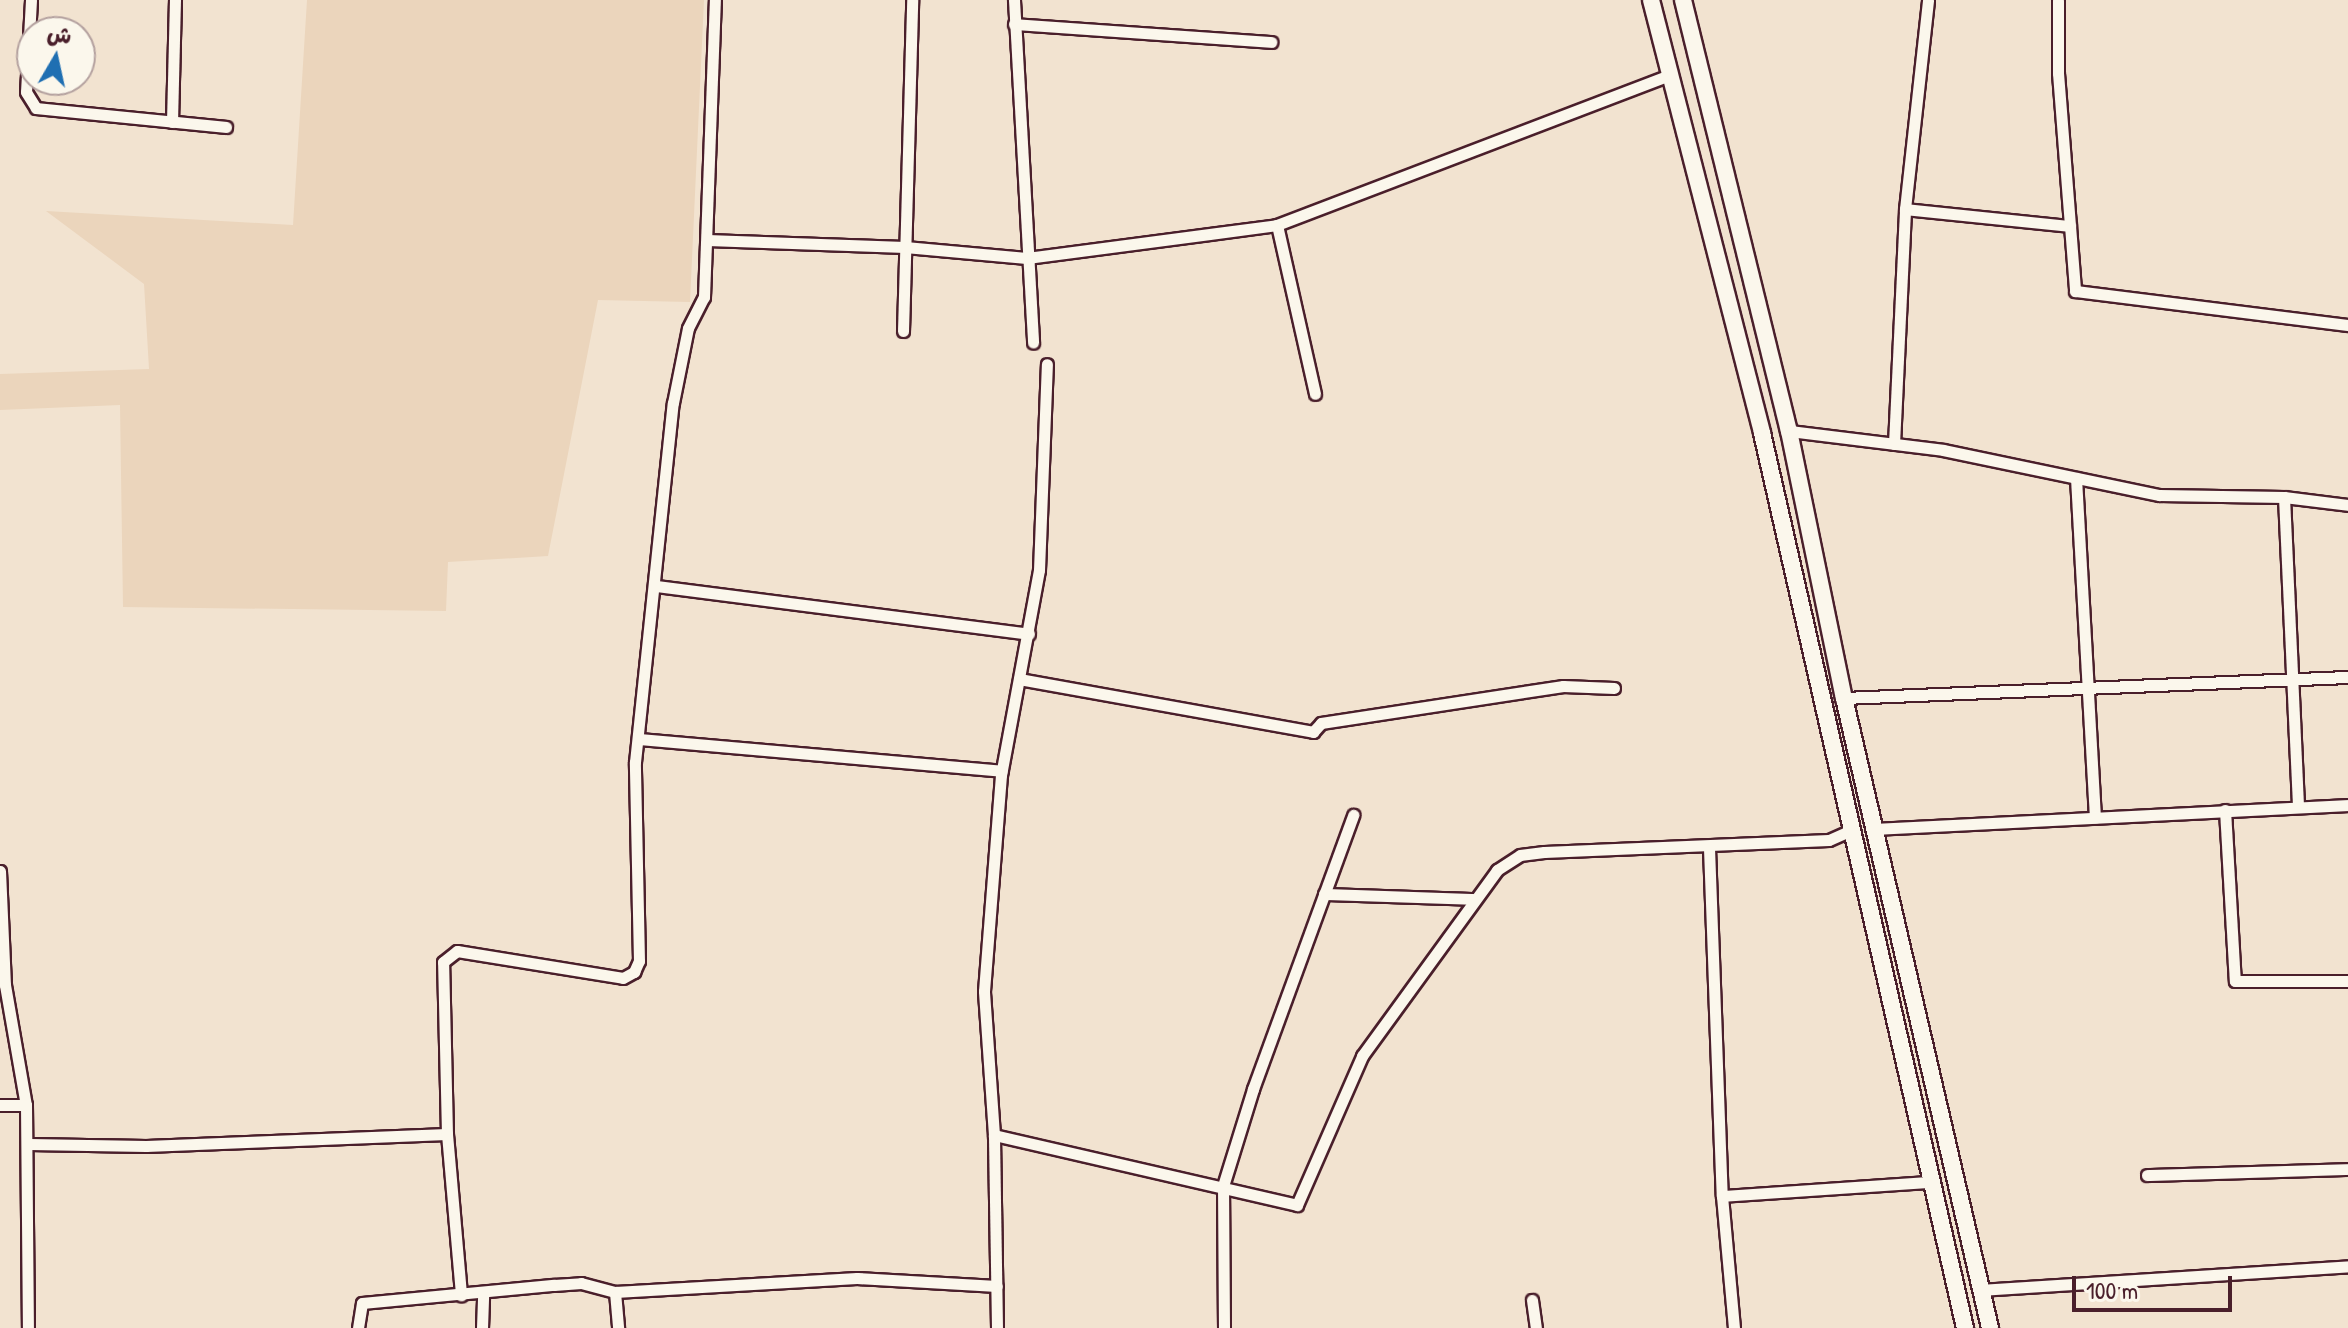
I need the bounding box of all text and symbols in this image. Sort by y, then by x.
north arrow [16,16,96,96]
text: ش [45,18,74,51]
scale bar [2076,1260,2236,1310]
text: 100 m [2086,1274,2138,1306]

